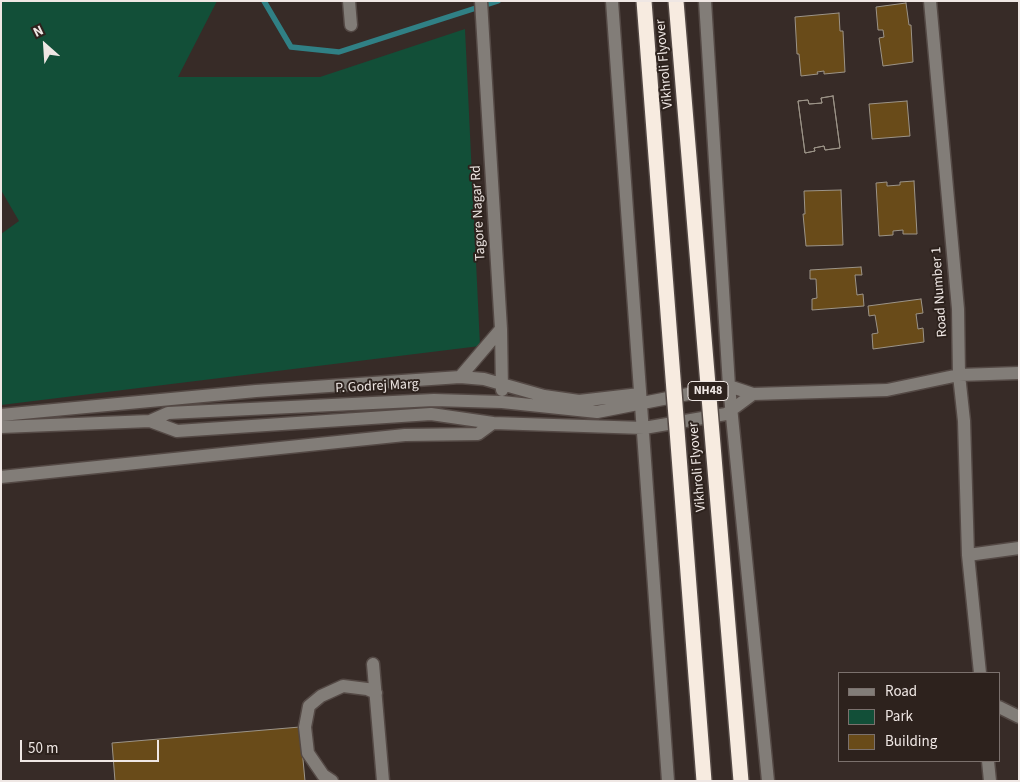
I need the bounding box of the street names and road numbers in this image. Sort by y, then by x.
street label: Vikhroli Flyover [653,18,677,110]
street label: Tagore Nagar Rd [468,165,490,261]
street label: Road Number 1 [928,246,952,338]
street label: P. Godrej Marg [335,376,419,398]
road number: NH48 [688,382,728,401]
street label: Vikhroli Flyover [686,421,710,513]

